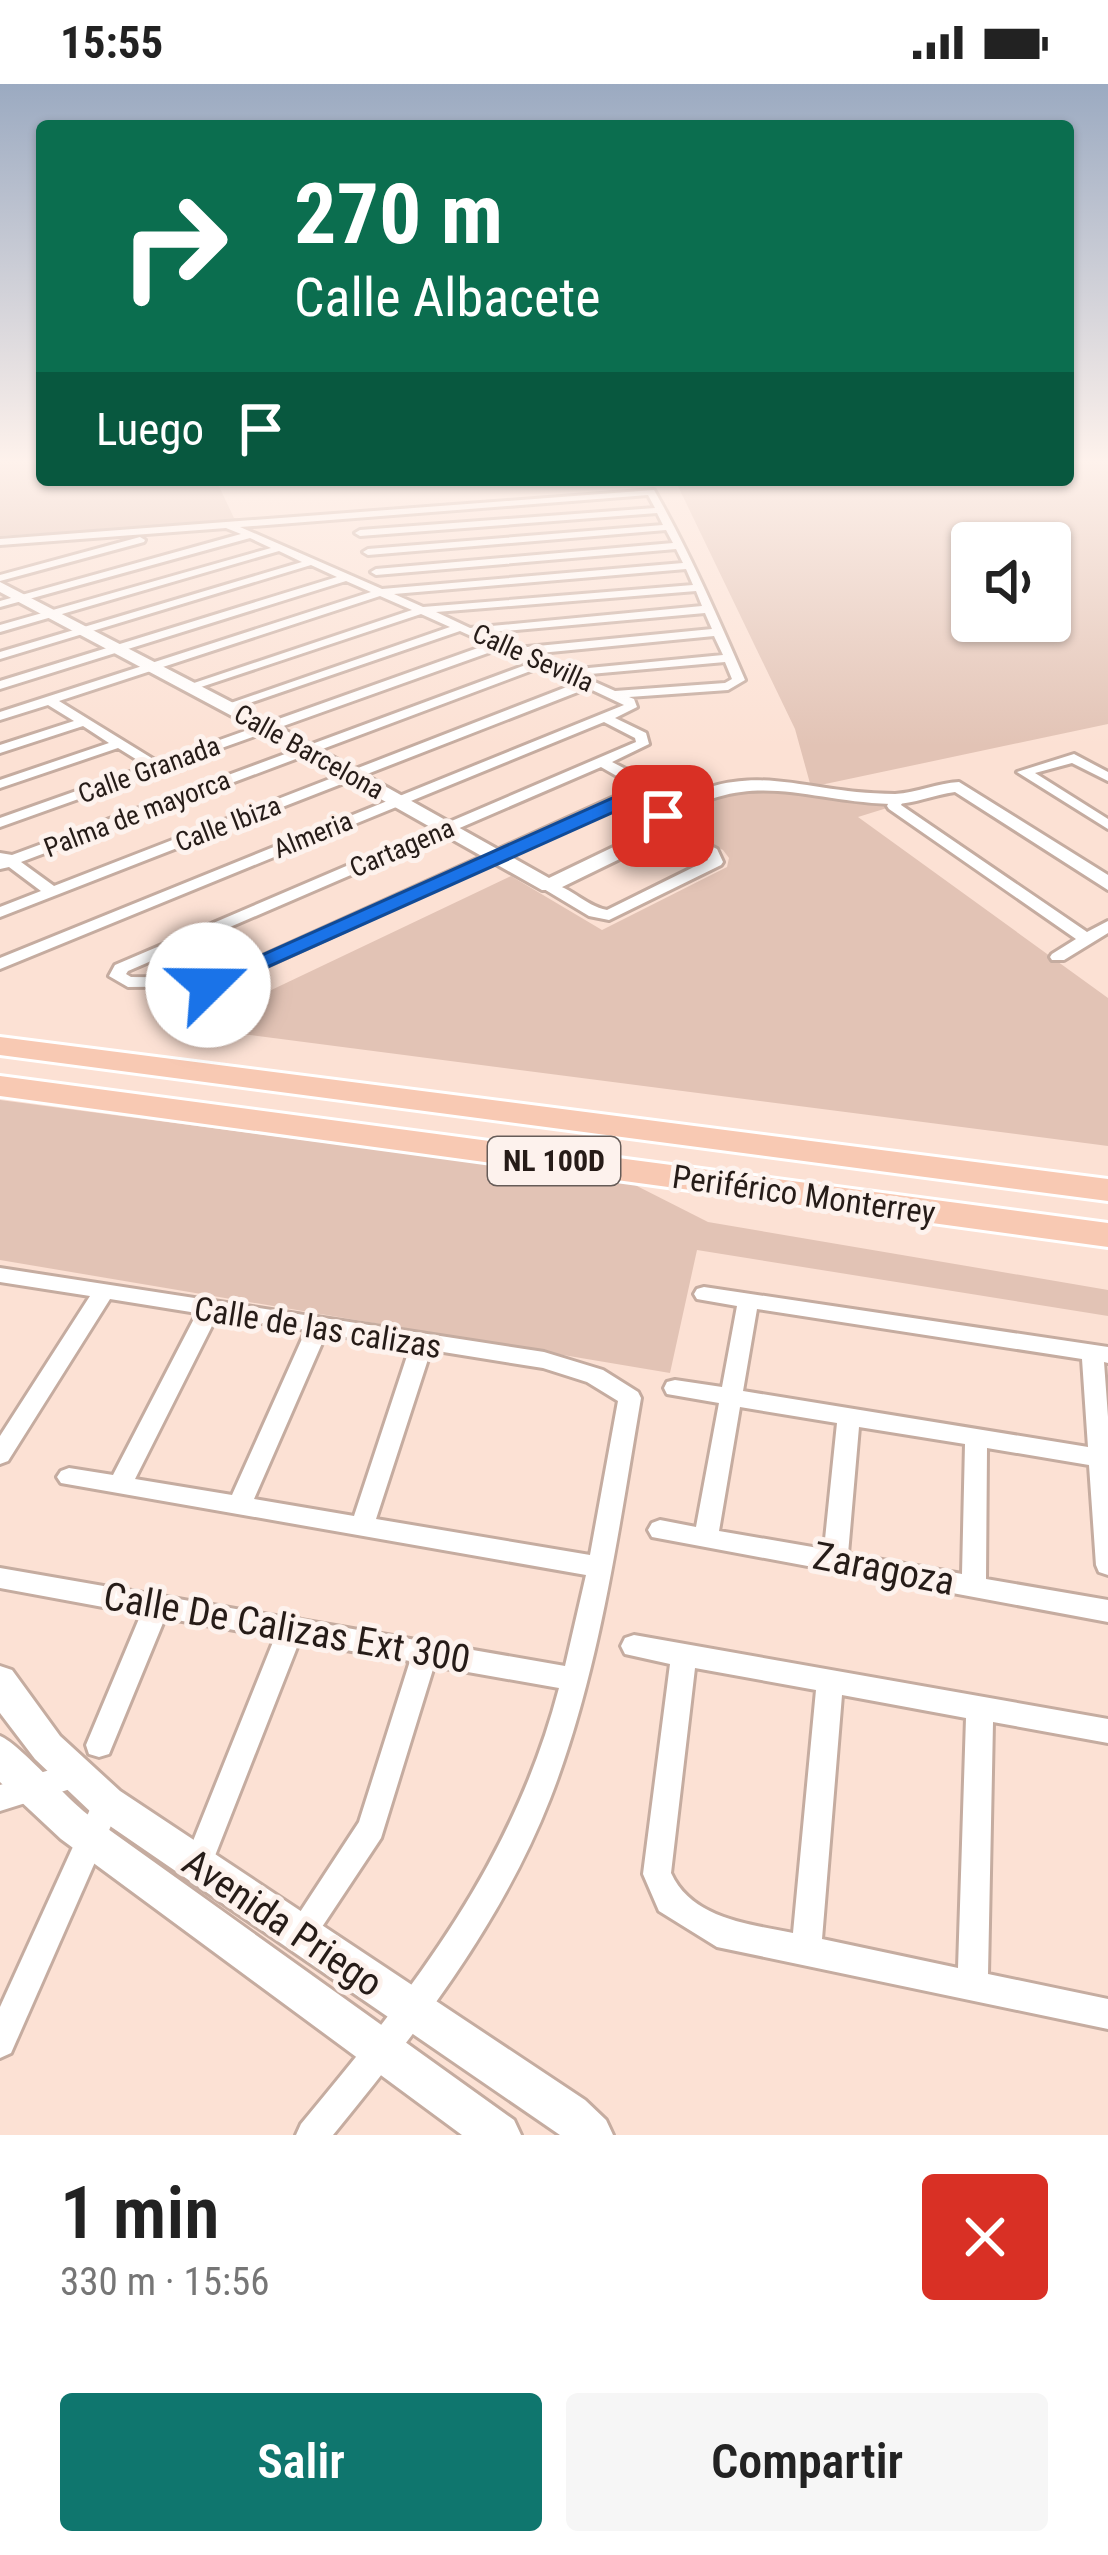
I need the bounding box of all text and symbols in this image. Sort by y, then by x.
text: 15:55 [60,16,163,69]
text: 270 m [294,165,503,264]
icon: right [96,168,252,324]
text: Calle Albacete [294,266,601,329]
icon: arrive [228,396,294,462]
text: Luego [96,403,204,456]
map controls [951,522,1071,642]
button: sound [951,522,1071,642]
street label: Calle Sevilla [468,617,598,699]
street label: Calle Barcelona [229,698,389,806]
street label: Calle Granada [74,730,224,810]
street label: Palma de mayorca [39,764,235,864]
pin [612,765,714,867]
icon: arrive [630,783,696,849]
street label: Calle Ibiza [171,789,285,859]
street label: Almeria [269,805,357,865]
street label: Cartagena [345,812,459,884]
position arrow [145,922,271,1048]
road number: NL 100D [488,1137,620,1185]
street label: Periférico Monterrey [670,1157,938,1232]
street label: Calle de las calizas [192,1289,444,1366]
street label: Zaragoza [809,1533,958,1605]
street label: Calle De Calizas Ext 300 [100,1573,474,1683]
street label: Avenida Priego [174,1839,391,2006]
text: 1 min [60,2171,219,2256]
button: close [922,2174,1048,2300]
text: 330 m · 15:56 [60,2259,270,2305]
button: Salir [60,2393,542,2531]
button: Compartir [566,2393,1048,2531]

